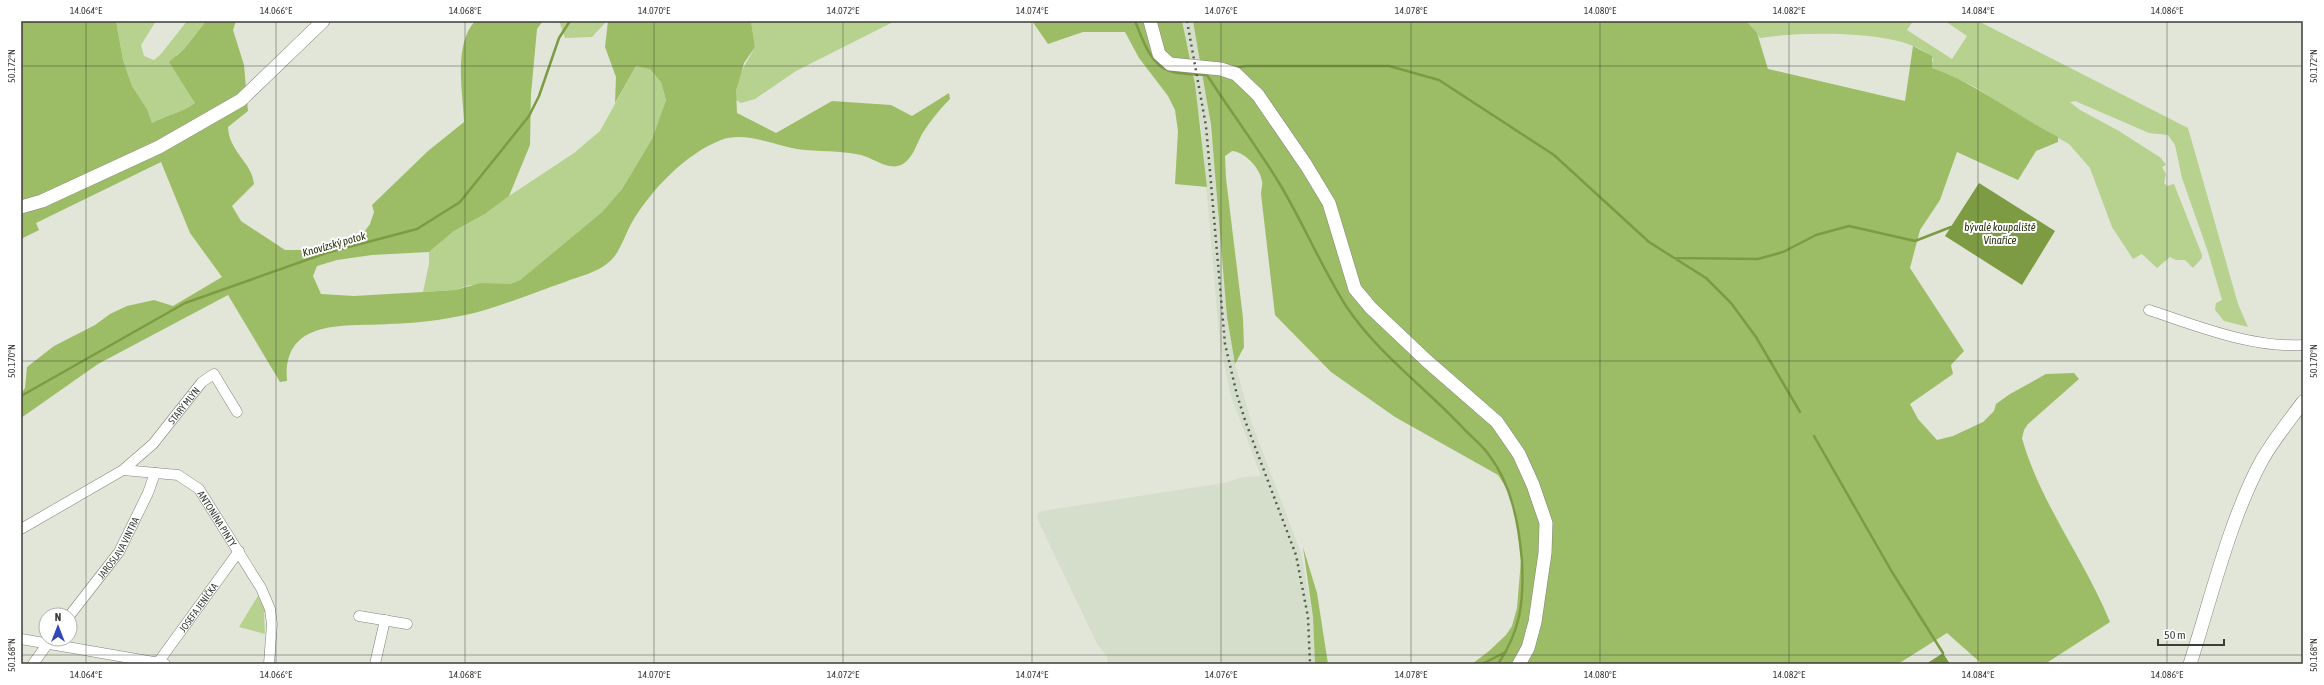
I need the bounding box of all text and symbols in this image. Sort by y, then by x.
text: 14.064°E [70,5,103,16]
text: 14.066°E [260,5,293,16]
text: 14.068°E [449,5,482,16]
text: 14.070°E [638,5,671,16]
text: 14.072°E [827,5,860,16]
text: 14.074°E [1016,5,1049,16]
text: 14.076°E [1205,5,1238,16]
text: 14.078°E [1395,5,1428,16]
text: 14.080°E [1584,5,1617,16]
text: 14.082°E [1773,5,1806,16]
text: 14.084°E [1962,5,1995,16]
text: 14.086°E [2151,5,2184,16]
text: 50.172°N [6,49,17,83]
text: 50.172°N [2308,49,2319,83]
water label: bývalé koupaliště Vinařice [1964,221,2036,246]
water label: Knovízský potok [301,229,367,259]
text: 50.170°N [6,344,17,378]
text: 50.170°N [2308,344,2319,378]
street label: STARÝ MLÝN [166,385,202,426]
street label: ANTONÍNA PINTY [196,488,239,549]
street label: JAROSLAVA VINTRA [95,515,141,581]
street label: JOSEFA JENÍČKA [177,581,220,634]
north arrow [38,607,78,647]
text: N [55,611,61,623]
scale bar [2158,621,2224,647]
text: 50 m [2164,628,2186,642]
text: 50.168°N [6,638,17,672]
text: 50.168°N [2308,638,2319,672]
text: 14.064°E [70,669,103,680]
text: 14.066°E [260,669,293,680]
text: 14.068°E [449,669,482,680]
text: 14.070°E [638,669,671,680]
text: 14.072°E [827,669,860,680]
text: 14.074°E [1016,669,1049,680]
text: 14.076°E [1205,669,1238,680]
text: 14.078°E [1395,669,1428,680]
text: 14.080°E [1584,669,1617,680]
text: 14.082°E [1773,669,1806,680]
text: 14.084°E [1962,669,1995,680]
text: 14.086°E [2151,669,2184,680]

